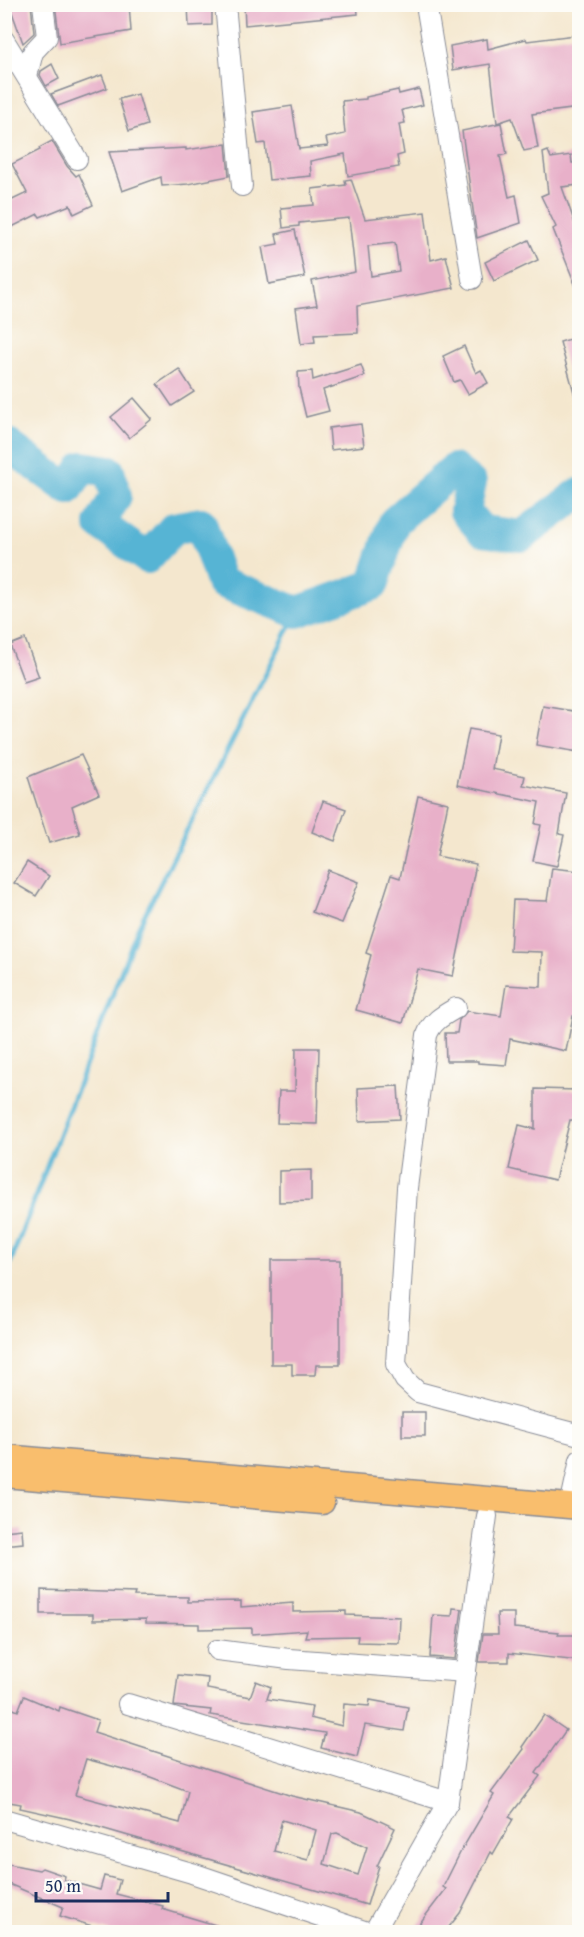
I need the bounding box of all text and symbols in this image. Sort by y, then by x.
scale bar [36,1865,168,1903]
text: 50 m [45,1872,81,1899]

